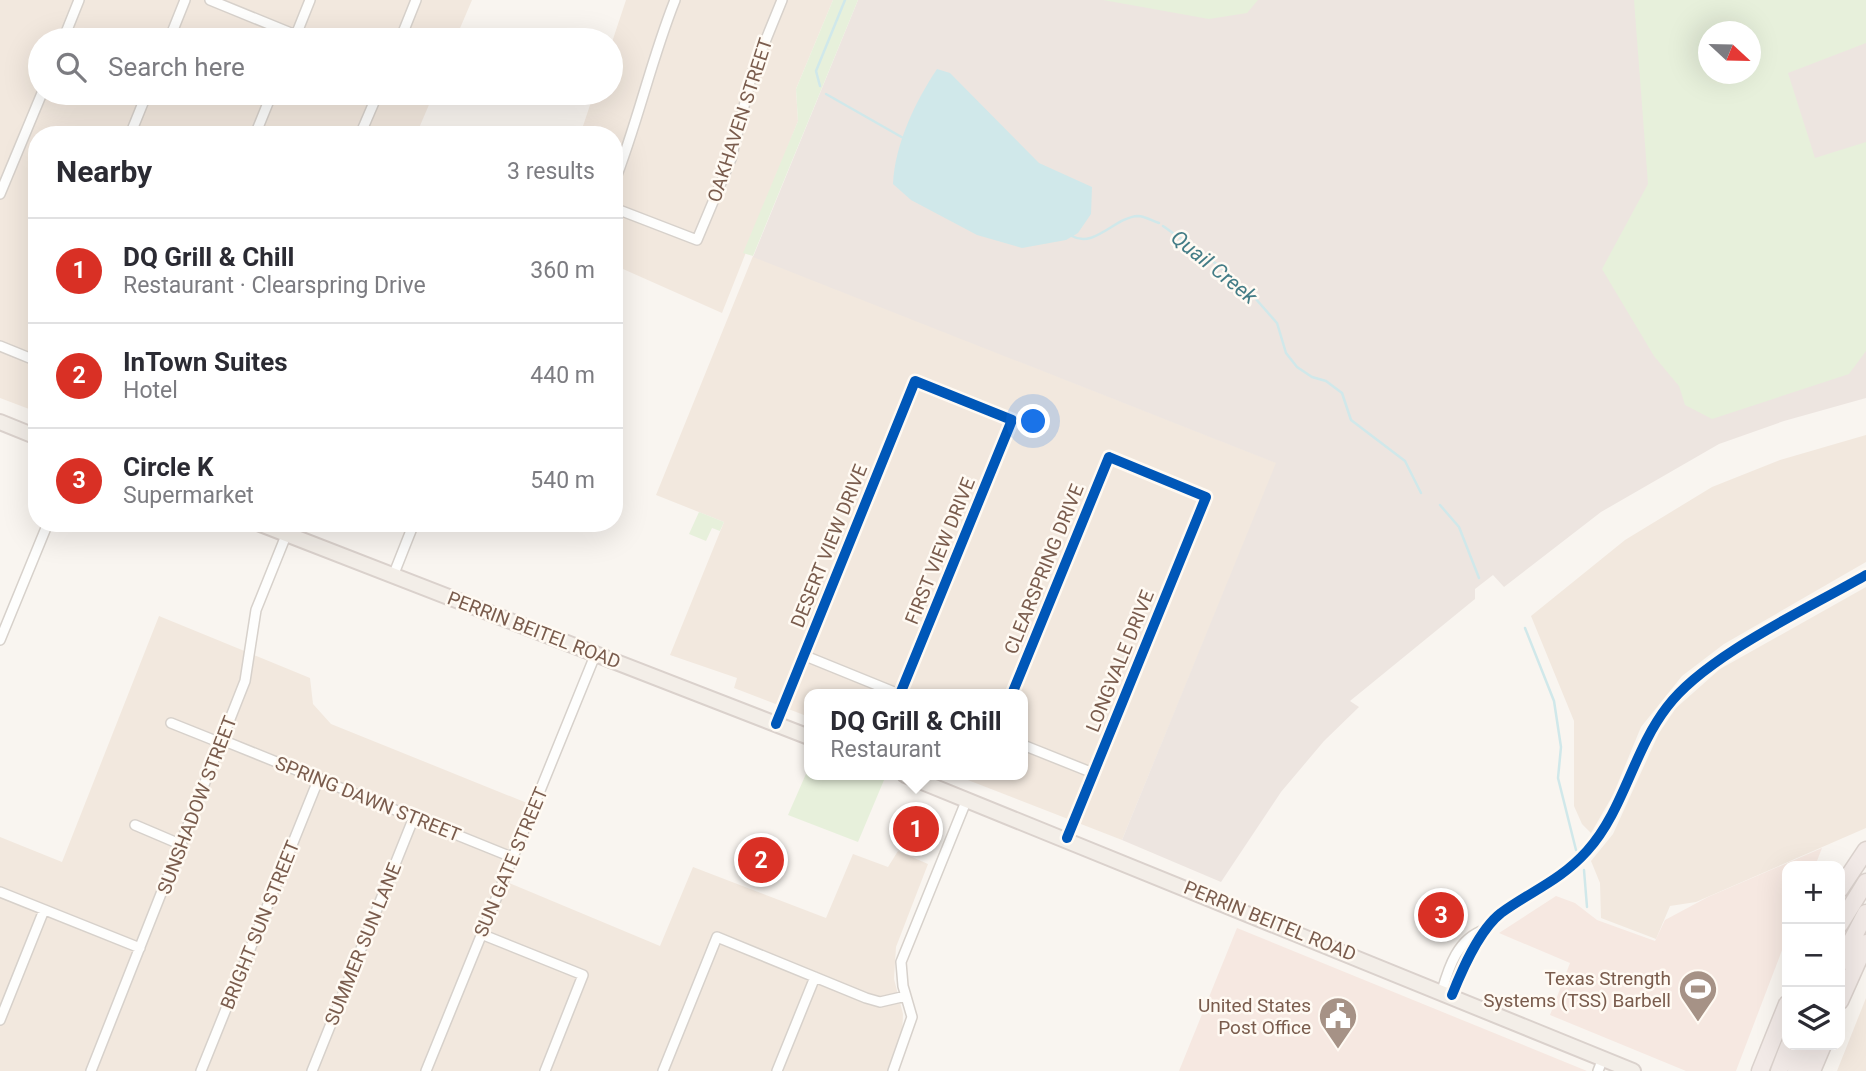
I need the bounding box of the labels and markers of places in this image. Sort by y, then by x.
pin: 1 [893,803,939,855]
pin: 2 [738,834,784,886]
pin: 3 [1418,889,1464,941]
place label: Texas Strength Systems (TSS) Barbell [1483,967,1671,1012]
sports icon: Texas Strength Systems (TSS) Barbell [1677,968,1719,1023]
place label: United States Post Office [1198,994,1311,1039]
public building icon: United States Post Office [1317,995,1359,1050]

